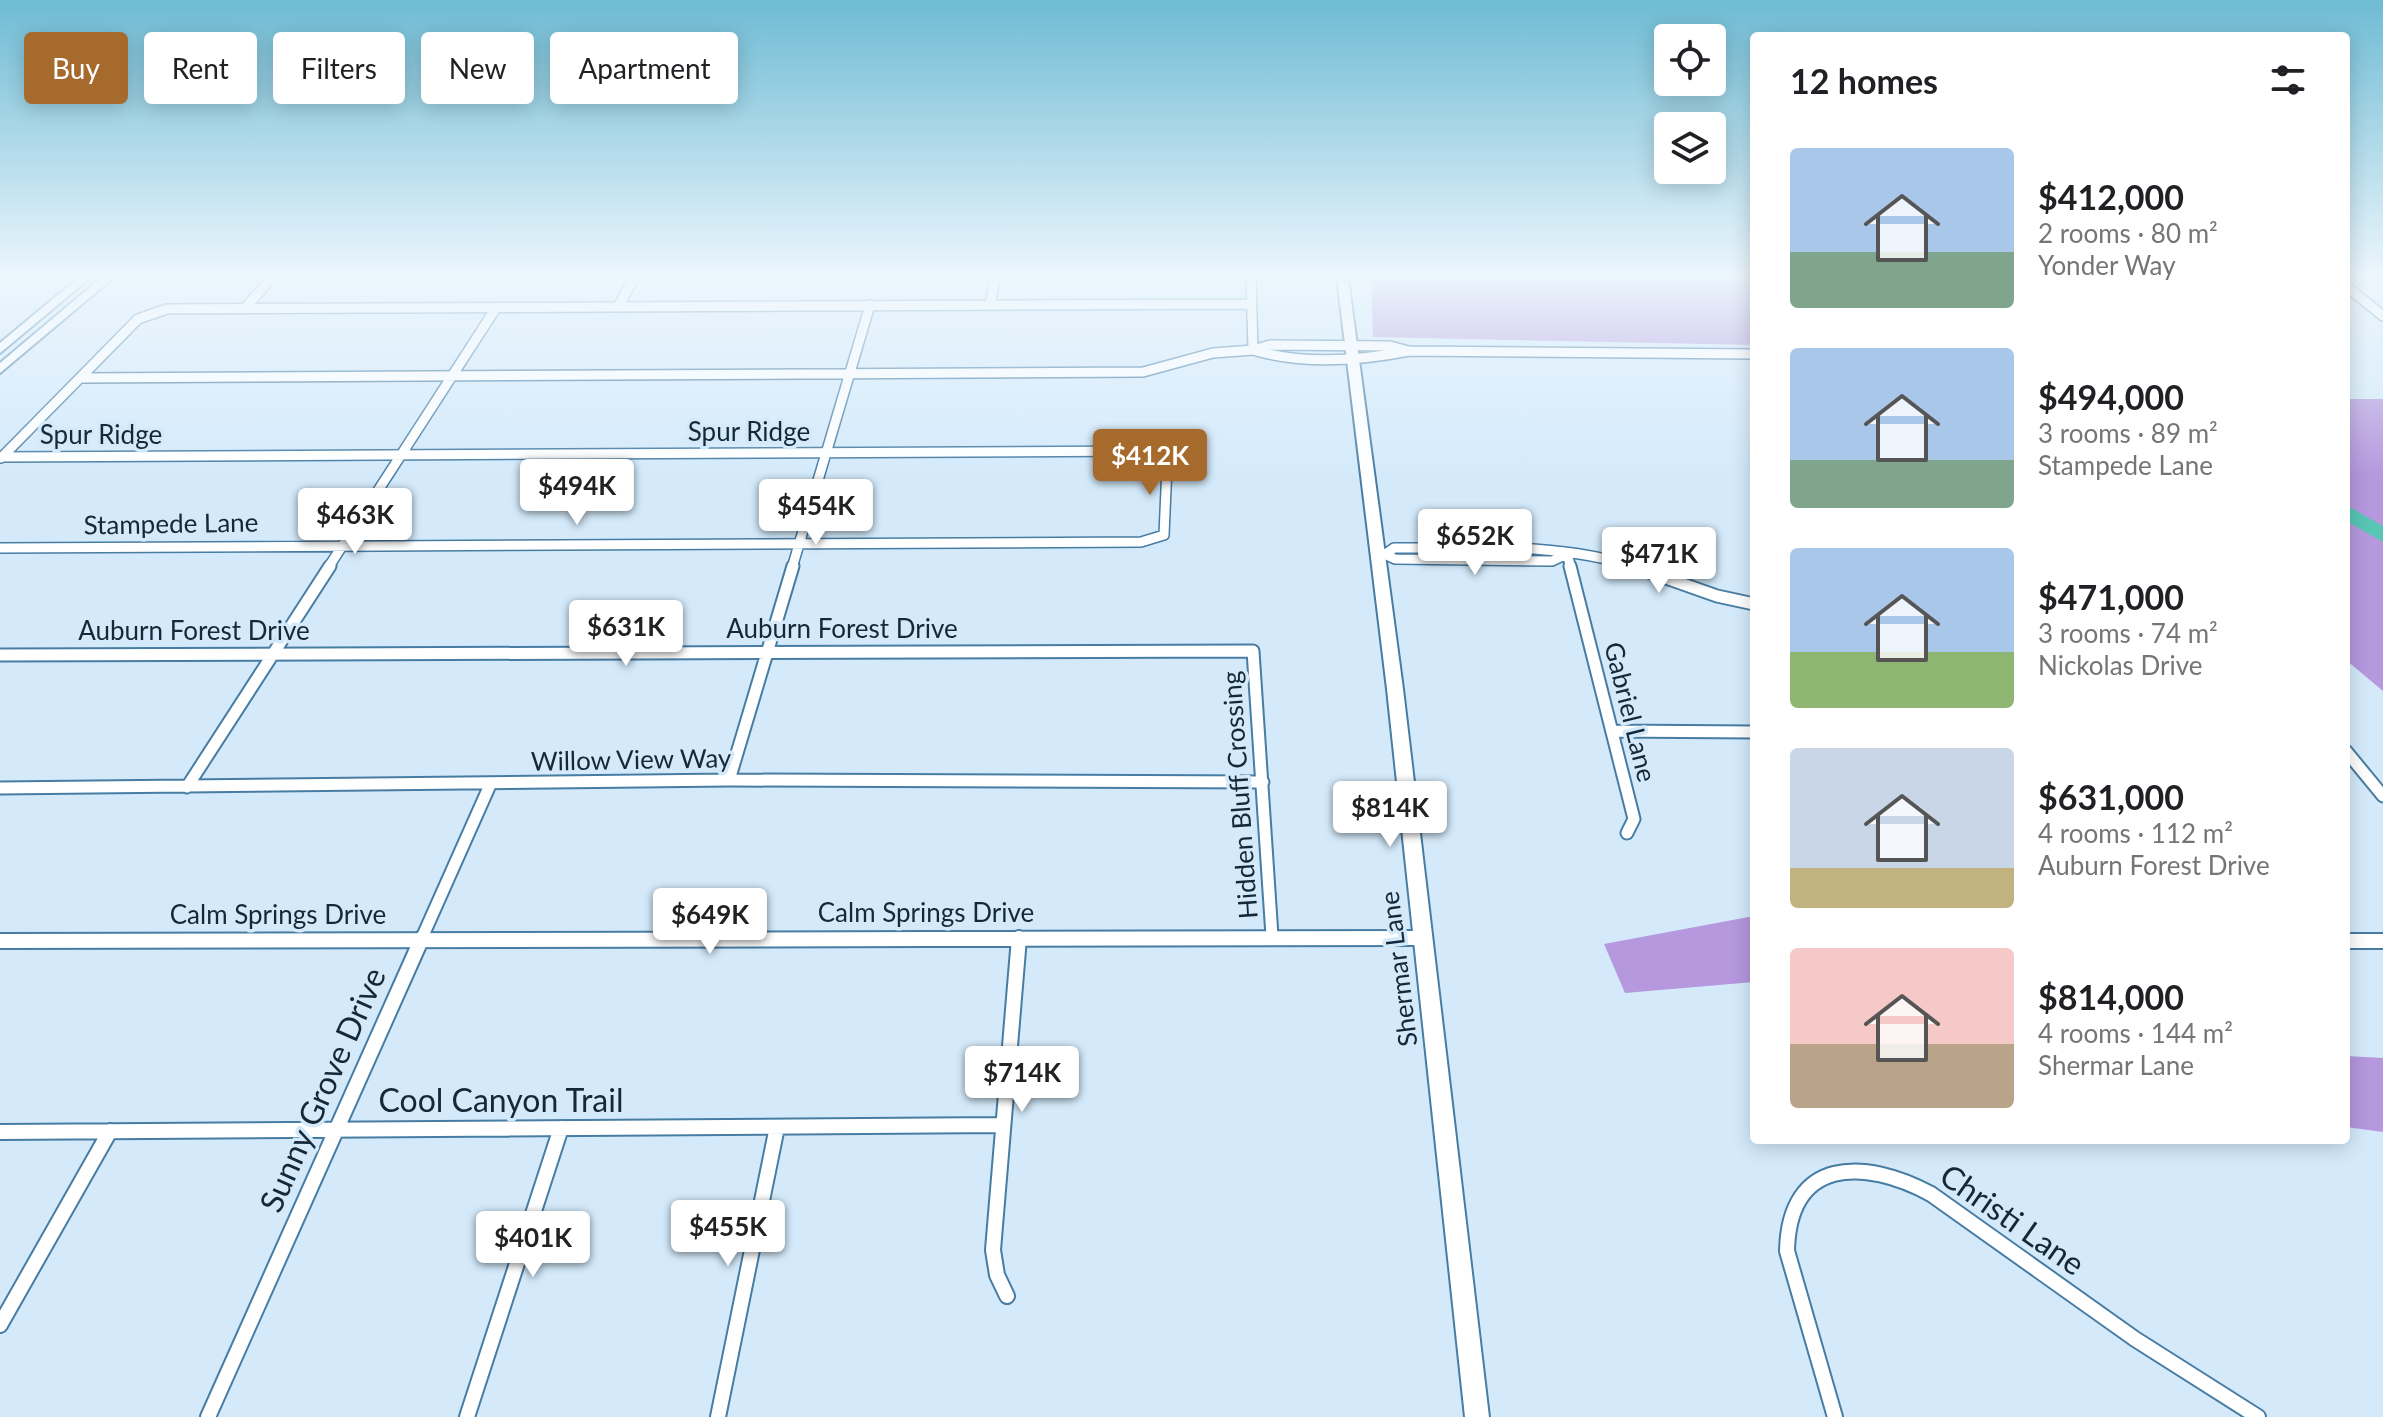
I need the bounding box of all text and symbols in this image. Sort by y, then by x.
map controls [1654,24,1726,184]
button: locate [1654,24,1726,96]
chip: Buy [24,32,128,104]
chip: Rent [144,32,257,104]
chip: Filters [273,32,405,104]
chip: New [421,32,534,104]
chip: Apartment [550,32,738,104]
icon: filters [2266,58,2310,102]
text: 12 homes [1790,60,1938,101]
button: layers [1654,112,1726,184]
text: $412,000 [2038,176,2184,217]
icon: home [1854,180,1950,276]
text: 2 rooms · 80 m² [2038,217,2218,249]
text: Yonder Way [2038,249,2176,281]
text: $494,000 [2038,376,2184,417]
icon: home [1854,380,1950,476]
street label: Spur Ridge [688,415,810,447]
text: 3 rooms · 89 m² [2038,417,2218,449]
street label: Spur Ridge [40,418,162,450]
pin: $412K [1094,429,1206,497]
text: $412K [1111,439,1189,471]
text: Stampede Lane [2038,449,2213,481]
pin: $494K [521,459,633,527]
text: $494K [538,469,616,501]
pin: $454K [760,479,872,547]
pin: $463K [299,488,411,556]
text: $454K [777,489,855,521]
text: $463K [316,498,394,530]
street label: Stampede Lane [83,505,259,541]
pin: $652K [1419,509,1531,577]
text: $652K [1436,519,1514,551]
pin: $471K [1603,527,1715,595]
text: $471K [1620,537,1698,569]
text: $471,000 [2038,576,2184,617]
icon: home [1854,580,1950,676]
pin: $631K [570,600,682,668]
text: $631K [587,610,665,642]
street label: Auburn Forest Drive [726,612,958,644]
street label: Auburn Forest Drive [78,614,310,646]
text: 3 rooms · 74 m² [2038,617,2218,649]
street label: Gabriel Lane [1598,638,1664,785]
text: Nickolas Drive [2038,649,2202,681]
street label: Hidden Bluff Crossing [1214,670,1264,920]
street label: Willow View Way [530,741,732,777]
text: $631,000 [2038,776,2184,817]
icon: home [1854,780,1950,876]
pin: $814K [1334,781,1446,849]
text: $814K [1351,791,1429,823]
text: 4 rooms · 112 m² [2038,817,2233,849]
text: Auburn Forest Drive [2038,849,2270,881]
pin: $649K [654,888,766,956]
street label: Shermar Lane [1373,890,1423,1048]
street label: Calm Springs Drive [818,896,1034,928]
street label: Calm Springs Drive [170,898,386,930]
text: $649K [671,898,749,930]
street label: Sunny Grove Drive [250,961,393,1218]
text: $814,000 [2038,976,2184,1017]
icon: home [1854,980,1950,1076]
text: 4 rooms · 144 m² [2038,1017,2233,1049]
pin: $714K [966,1046,1078,1114]
text: Shermar Lane [2038,1049,2194,1081]
text: $714K [983,1056,1061,1088]
street label: Cool Canyon Trail [378,1080,624,1119]
street label: Christi Lane [1933,1155,2093,1283]
pin: $455K [672,1200,784,1268]
text: $455K [689,1210,767,1242]
pin: $401K [477,1211,589,1279]
text: $401K [494,1221,572,1253]

